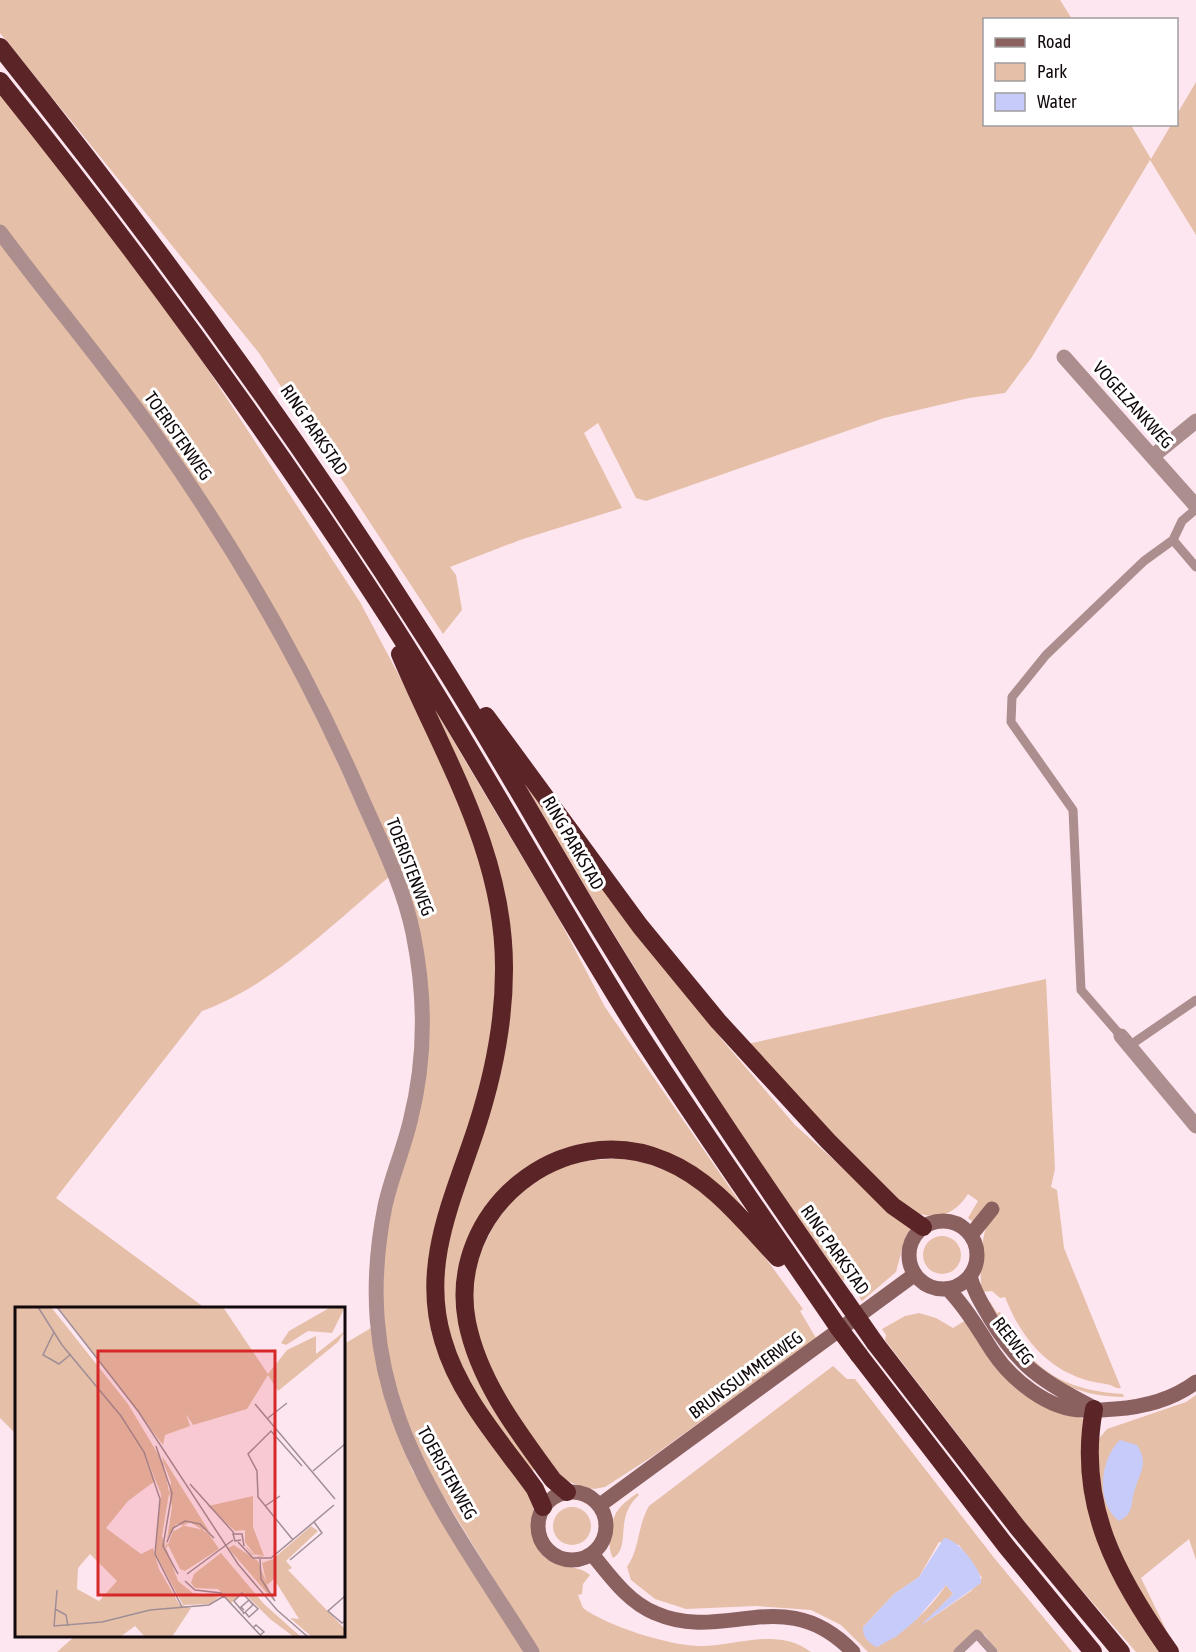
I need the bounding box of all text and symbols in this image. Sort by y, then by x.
legend [983,18,1178,126]
text: Road [1037,31,1071,52]
text: Park [1037,61,1067,82]
text: Water [1037,91,1077,112]
street label: VOGELZANKWEG [1089,357,1178,453]
street label: RING PARKSTAD [276,380,352,479]
street label: TOERISTENWEG [140,387,217,484]
street label: RING PARKSTAD [538,792,609,893]
street label: TOERISTENWEG [382,815,439,919]
street label: RING PARKSTAD [797,1201,874,1299]
inset map [15,1307,345,1637]
street label: REEWEG [988,1313,1038,1369]
street label: BRUNSSUMMERWEG [685,1326,807,1423]
street label: TOERISTENWEG [413,1422,482,1523]

